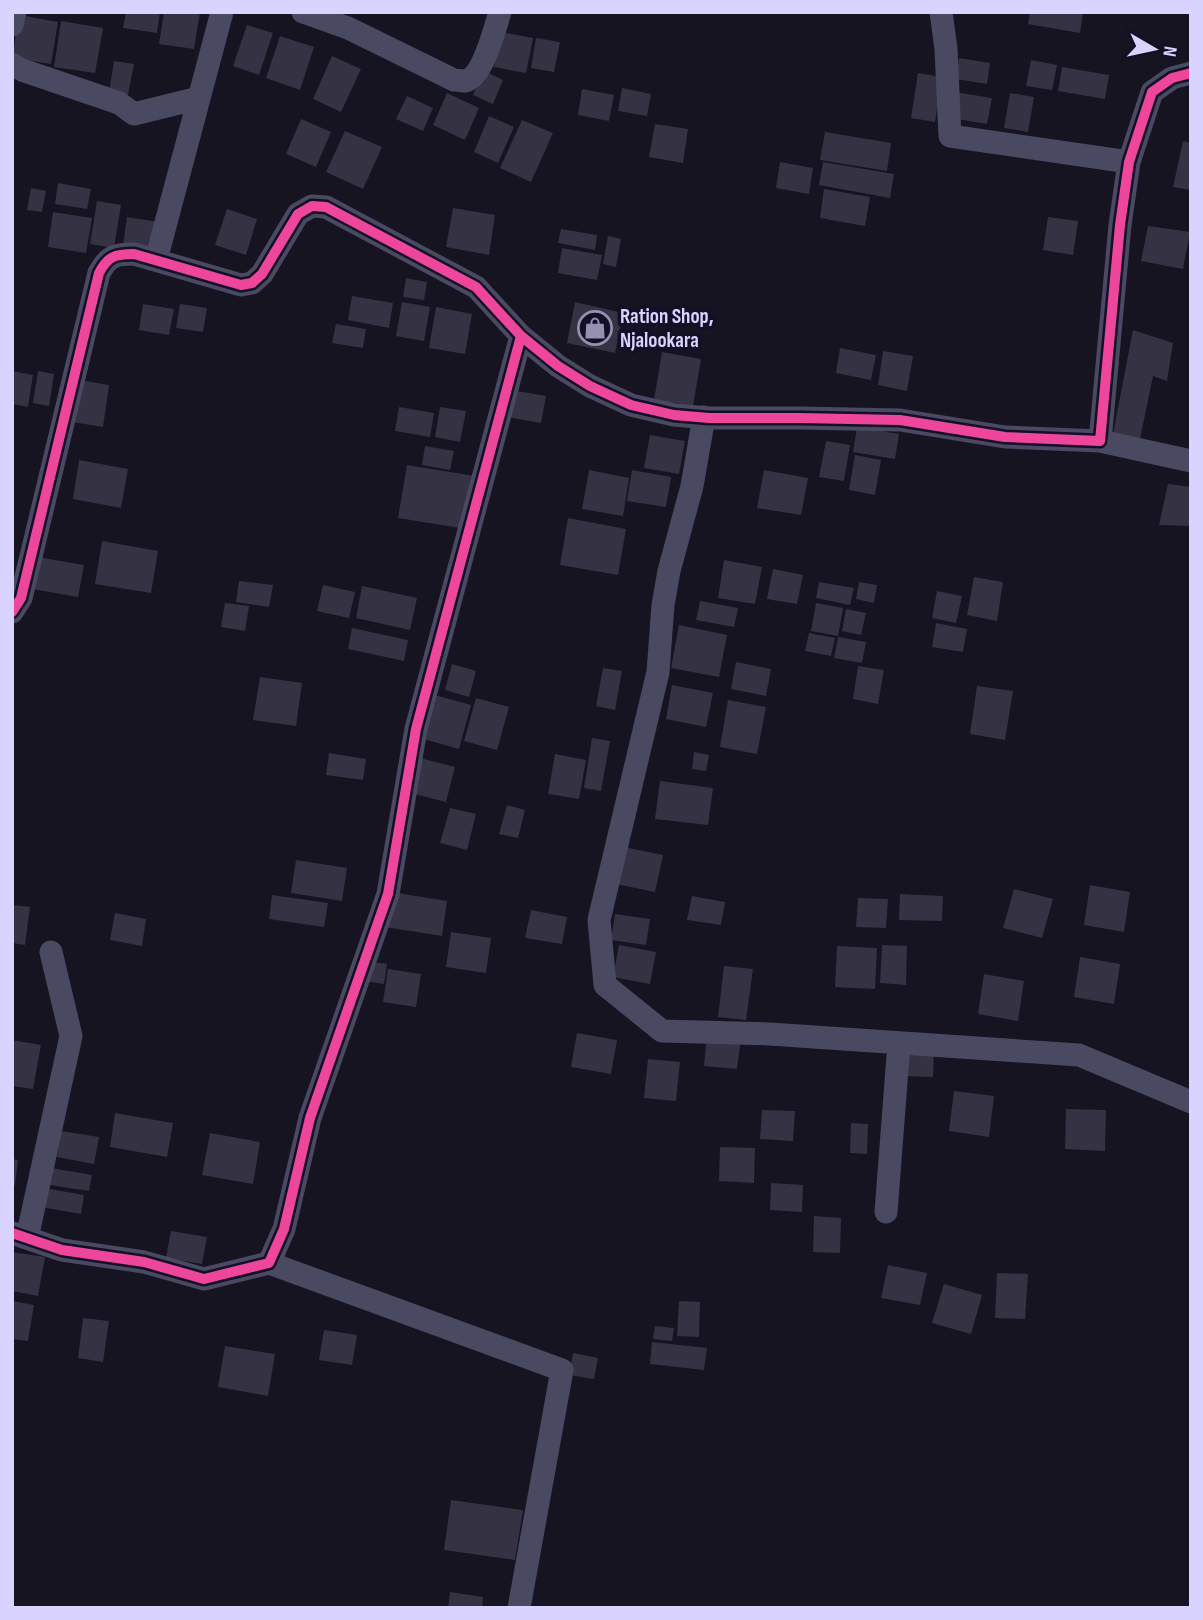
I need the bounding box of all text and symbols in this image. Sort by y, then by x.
north arrow [1119,14,1189,84]
text: N [1157,45,1181,58]
place label: Ration Shop, Njalookara [620,304,714,353]
shop icon: Ration Shop, Njalookara [576,309,614,347]

